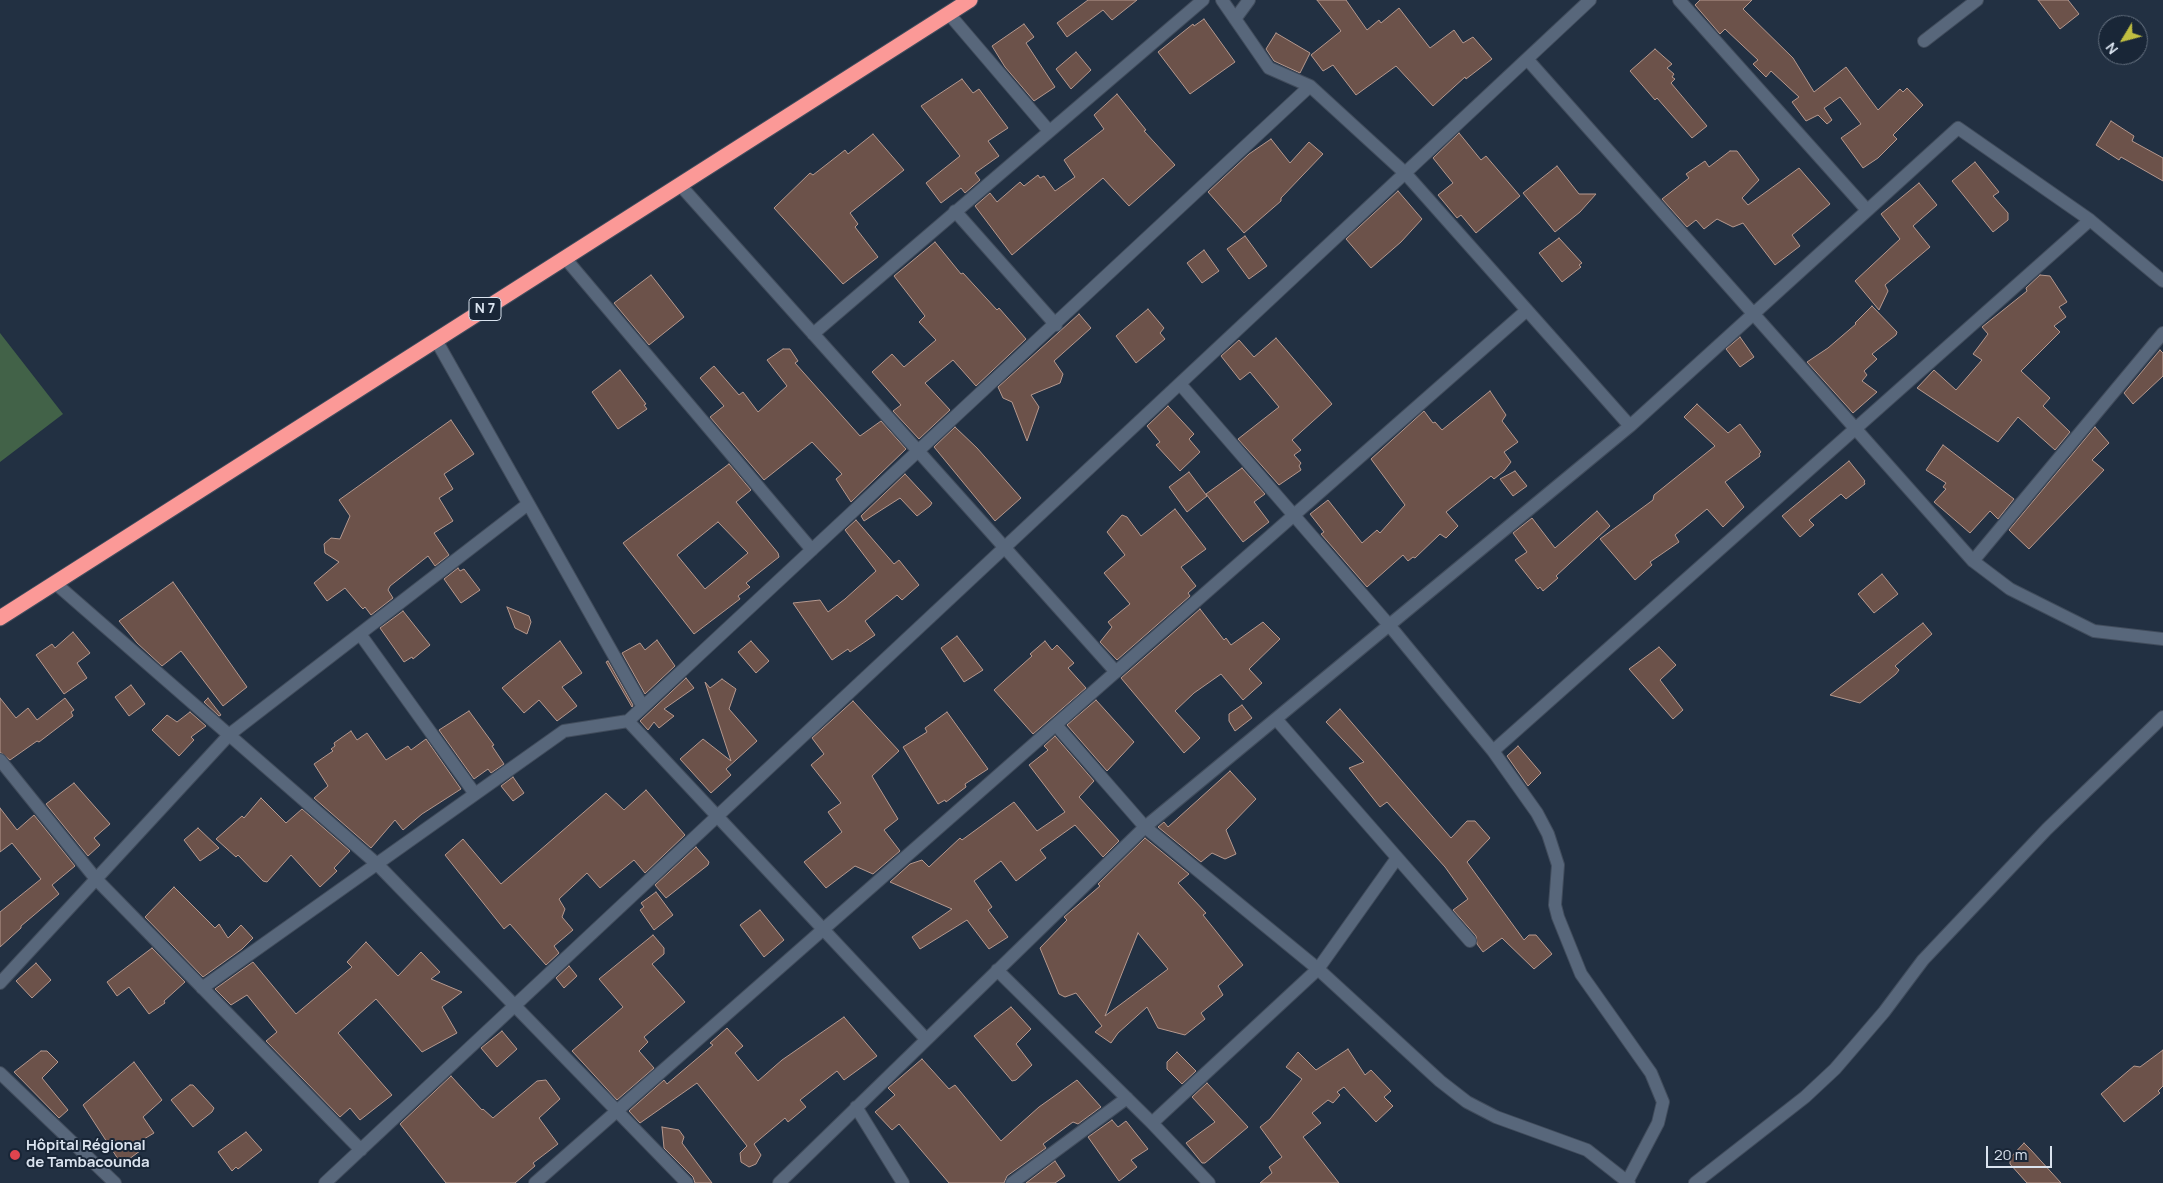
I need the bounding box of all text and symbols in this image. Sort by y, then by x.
north arrow [2098,15,2148,65]
text: N [2101,39,2122,58]
road number: N 7 [469,298,501,320]
scale bar [1988,1136,2054,1168]
place label: Hôpital Régional de Tambacounda [26,1137,150,1172]
text: 20 m [1994,1144,2027,1165]
marker: Hôpital Régional de Tambacounda [8,1148,22,1162]

